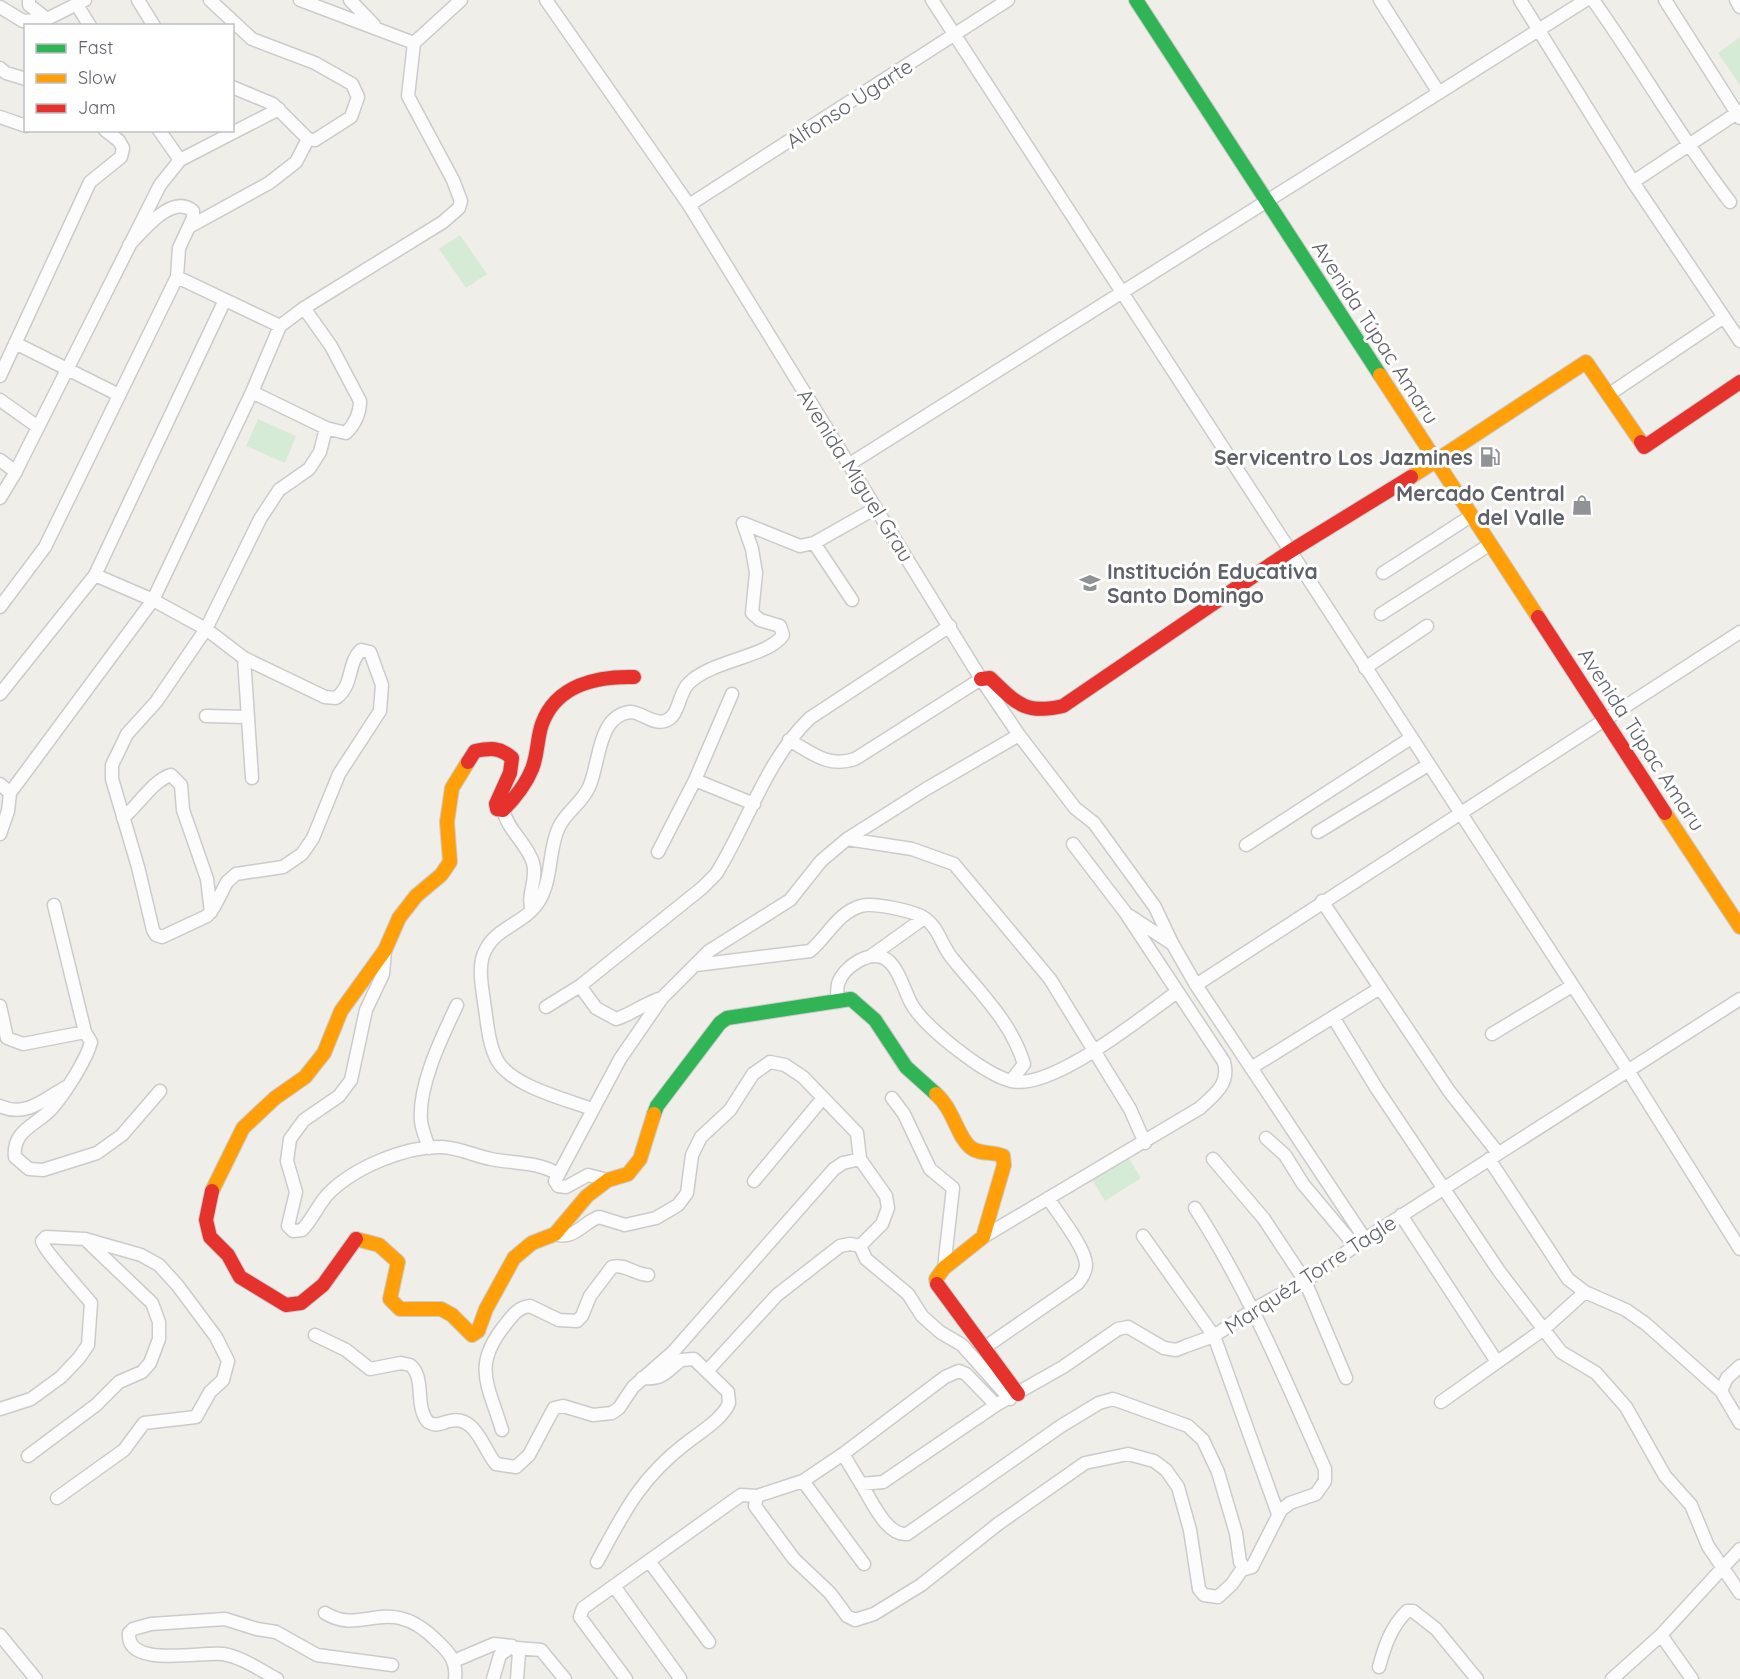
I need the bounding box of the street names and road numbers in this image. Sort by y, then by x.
street label: Alfonso Ugarte [781,52,917,154]
street label: Avenida Túpac Amaru [1307,235,1445,429]
street label: Avenida Miguel Grau [792,383,920,567]
street label: Avenida Túpac Amaru [1573,642,1711,836]
street label: Marquéz Torre Tagle [1219,1209,1401,1339]

